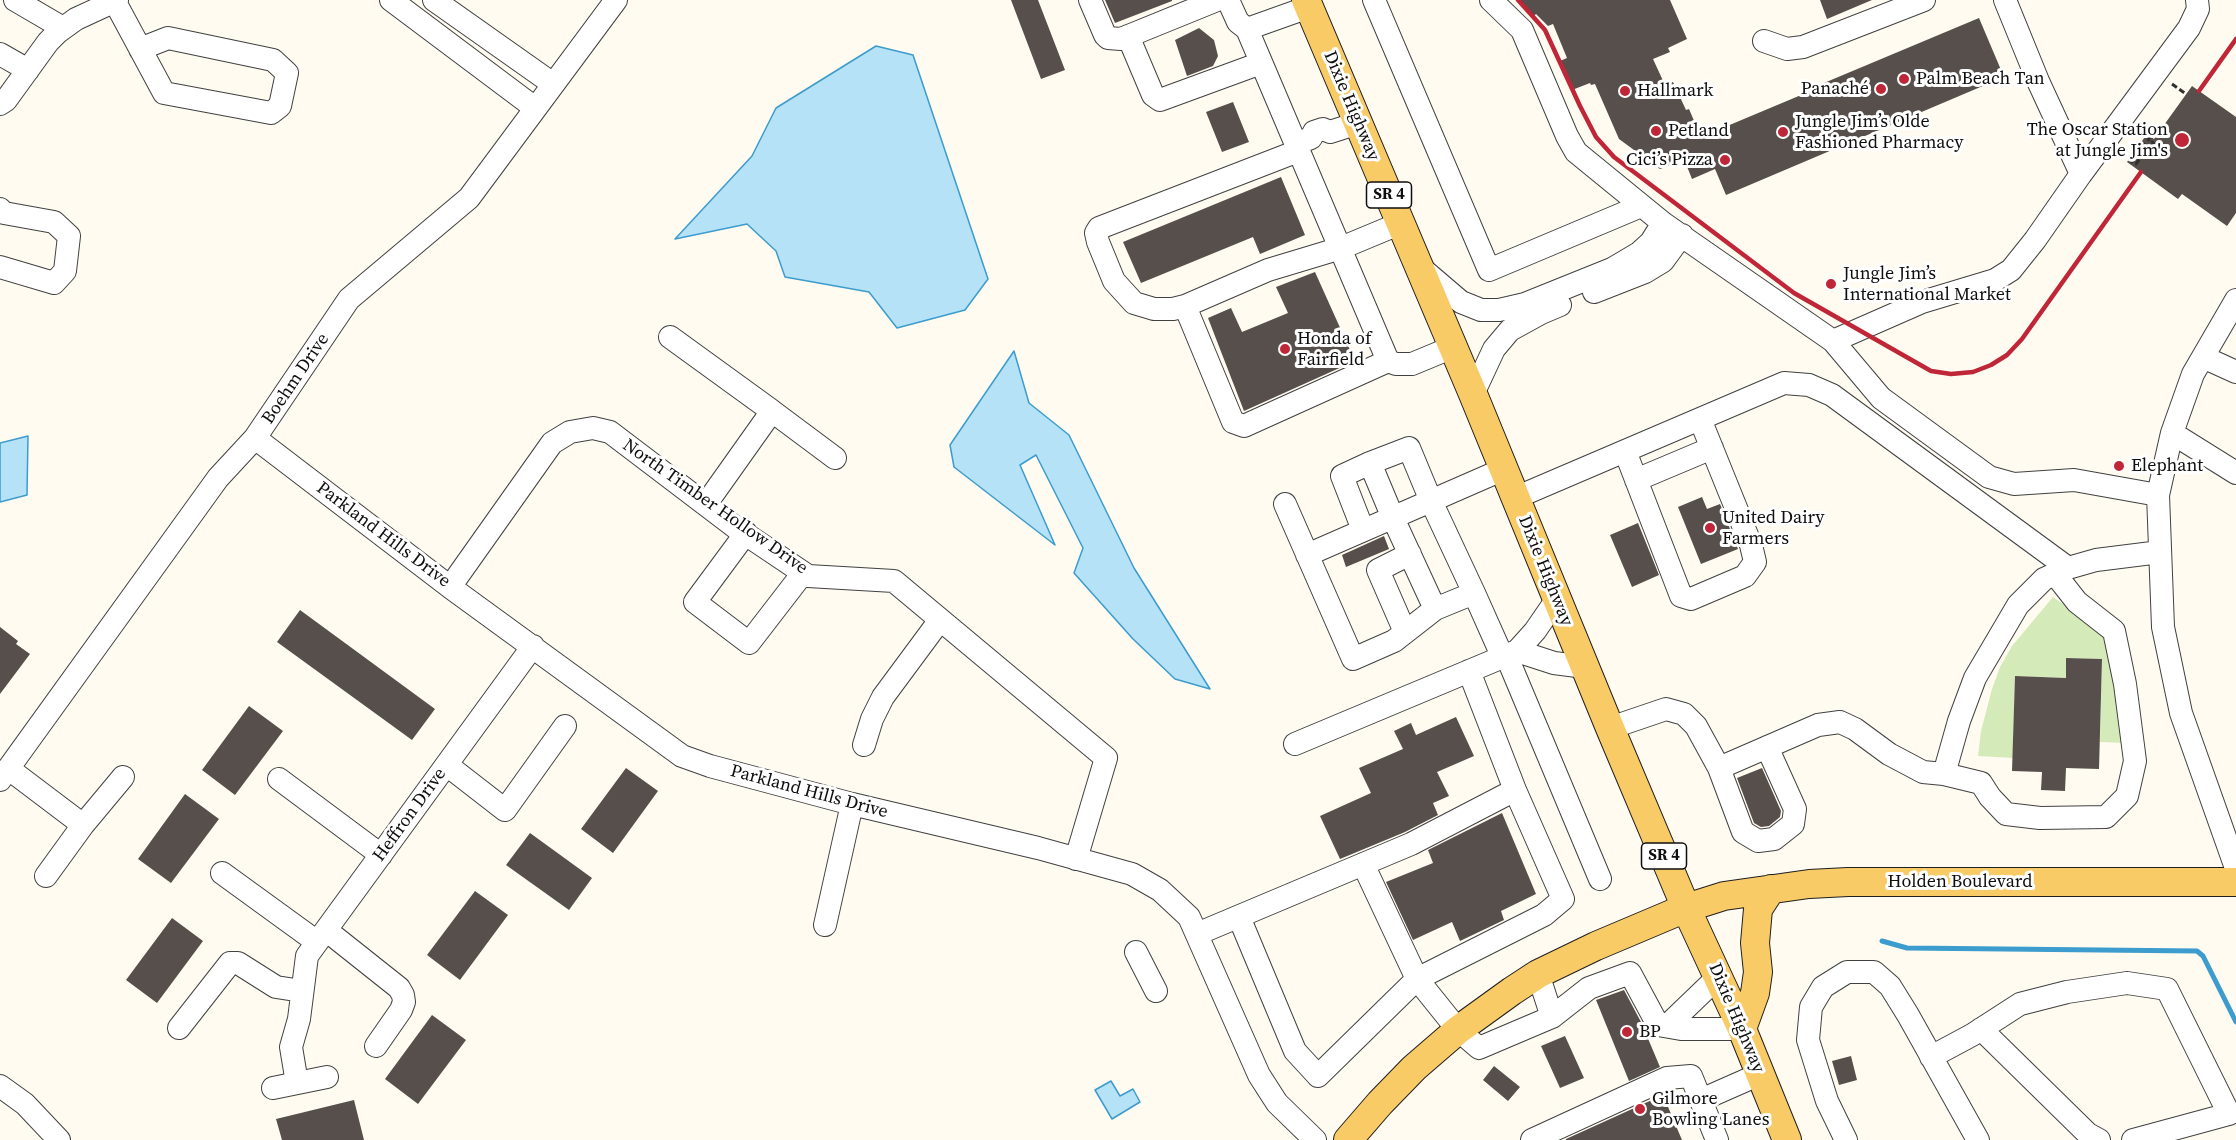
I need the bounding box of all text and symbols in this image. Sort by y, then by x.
street label: Dixie Highway [1318,48,1384,164]
place label: Palm Beach Tan [1916,68,2045,90]
marker: Palm Beach Tan [1897,72,1911,86]
place label: Panaché [1801,78,1869,100]
place label: Hallmark [1637,80,1713,102]
marker: Panaché [1874,82,1888,96]
marker: Hallmark [1618,84,1632,98]
place label: Jungle Jim’s Olde Fashioned Pharmacy [1795,111,1964,154]
place label: The Oscar Station at Jungle Jim's [2027,119,2168,162]
place label: Petland [1668,120,1729,142]
marker: Petland [1649,124,1663,138]
marker: Jungle Jim’s Olde Fashioned Pharmacy [1776,125,1790,139]
marker: The Oscar Station at Jungle Jim's [2173,131,2191,149]
place label: Cici’s Pizza [1626,149,1713,171]
marker: Cici’s Pizza [1718,153,1732,167]
road number: SR 4 [1366,182,1412,208]
place label: Jungle Jim’s International Market [1843,263,2011,306]
marker: Jungle Jim’s International Market [1824,277,1838,291]
place label: Honda of Fairfield [1297,328,1371,370]
street label: Boehm Drive [258,330,334,428]
marker: Honda of Fairfield [1278,342,1292,356]
street label: North Timber Hollow Drive [618,435,812,579]
place label: Elephant [2131,455,2203,477]
marker: Elephant [2112,459,2126,473]
street label: Parkland Hills Drive [312,478,454,592]
place label: United Dairy Farmers [1722,507,1825,550]
street label: Dixie Highway [1513,513,1577,629]
marker: United Dairy Farmers [1703,521,1717,535]
street label: Parkland Hills Drive [728,761,890,823]
street label: Heffron Drive [369,764,451,866]
road number: SR 4 [1642,843,1686,869]
street label: Holden Boulevard [1888,871,2032,893]
street label: Dixie Highway [1703,960,1769,1076]
place label: BP [1639,1021,1660,1043]
marker: BP [1620,1025,1634,1039]
place label: Gilmore Bowling Lanes [1652,1088,1769,1130]
marker: Gilmore Bowling Lanes [1633,1102,1647,1116]

